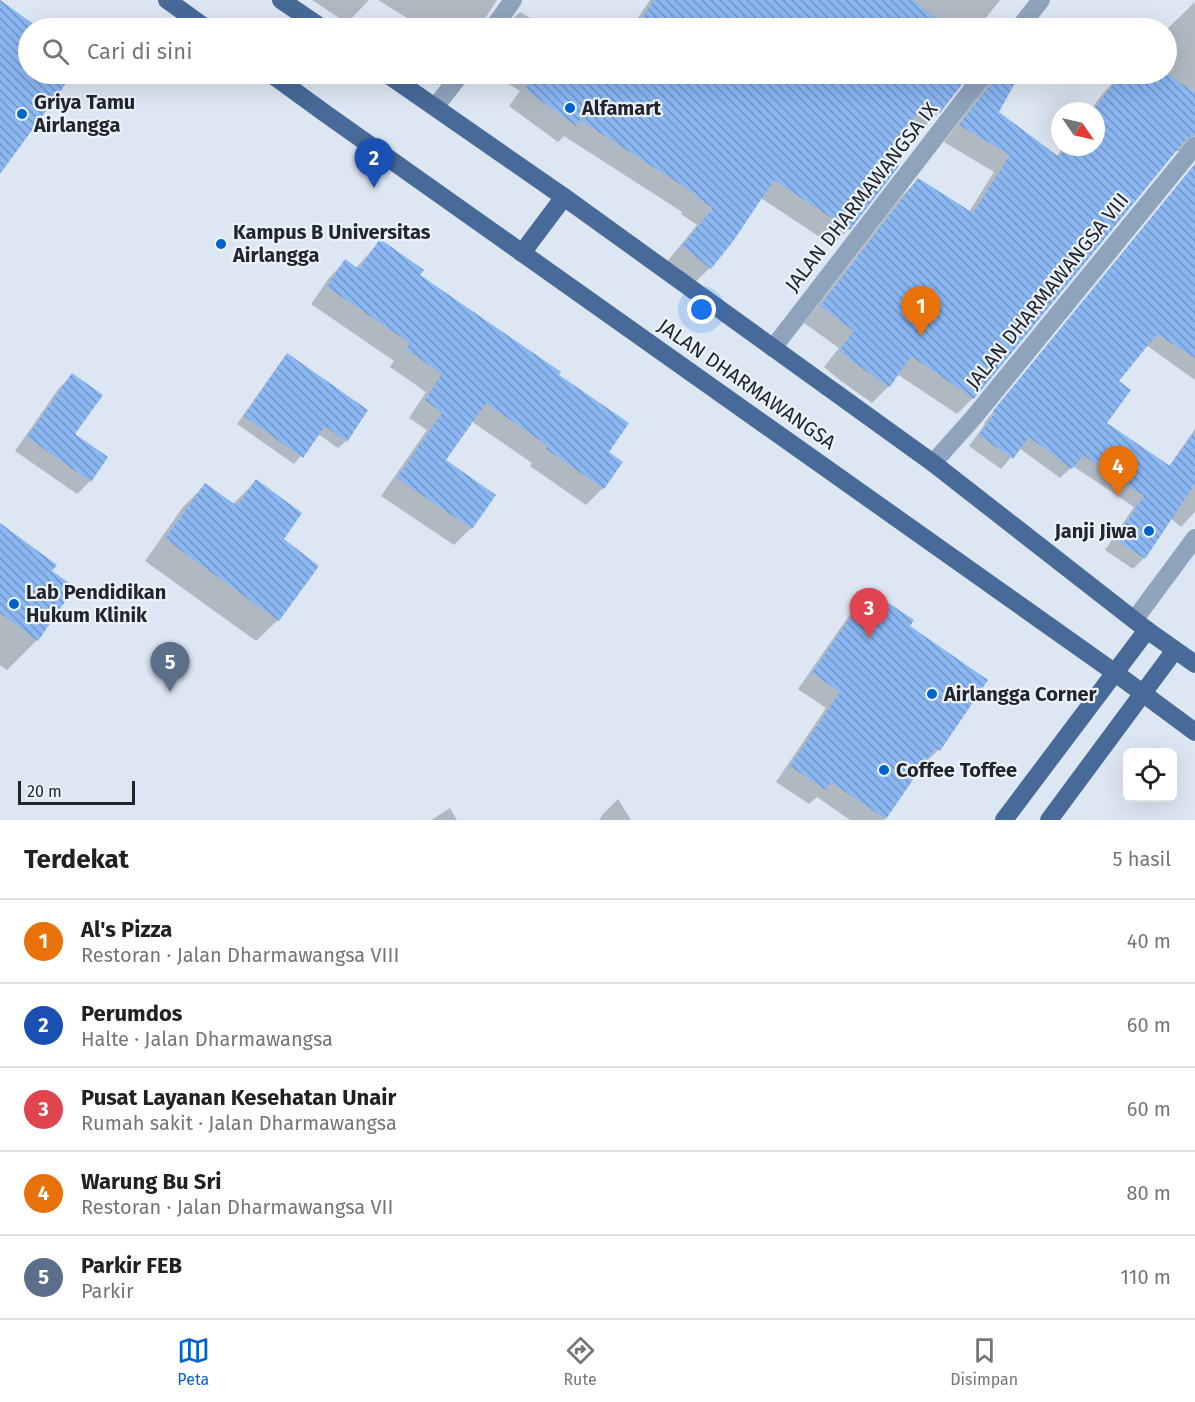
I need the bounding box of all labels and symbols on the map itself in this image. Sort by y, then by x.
place label: Griya Tamu Airlangga [33,90,135,137]
place label: Alfamart [581,96,661,120]
street label: JALAN DHARMAWANGSA IX [780,97,942,296]
marker: Alfamart [563,101,577,115]
north arrow [1051,102,1105,156]
marker: Griya Tamu Airlangga [15,107,29,121]
pin: 2 [354,138,394,188]
street label: JALAN DHARMAWANGSA VIII [960,188,1134,394]
place label: Kampus B Universitas Airlangga [232,220,431,267]
marker: Kampus B Universitas Airlangga [214,237,228,251]
pin: 1 [902,286,940,336]
your location [687,295,716,324]
street label: JALAN DHARMAWANGSA [653,314,841,455]
pin: 4 [1098,446,1138,496]
place label: Janji Jiwa [1054,519,1137,543]
marker: Janji Jiwa [1142,524,1156,538]
place label: Lab Pendidikan Hukum Klinik [26,580,166,627]
pin: 3 [850,588,888,638]
marker: Lab Pendidikan Hukum Klinik [7,597,21,611]
pin: 5 [150,642,190,692]
place label: Airlangga Corner [943,682,1097,706]
marker: Airlangga Corner [925,687,939,701]
place label: Coffee Toffee [896,758,1017,782]
marker: Coffee Toffee [877,763,891,777]
scale bar [18,778,135,806]

